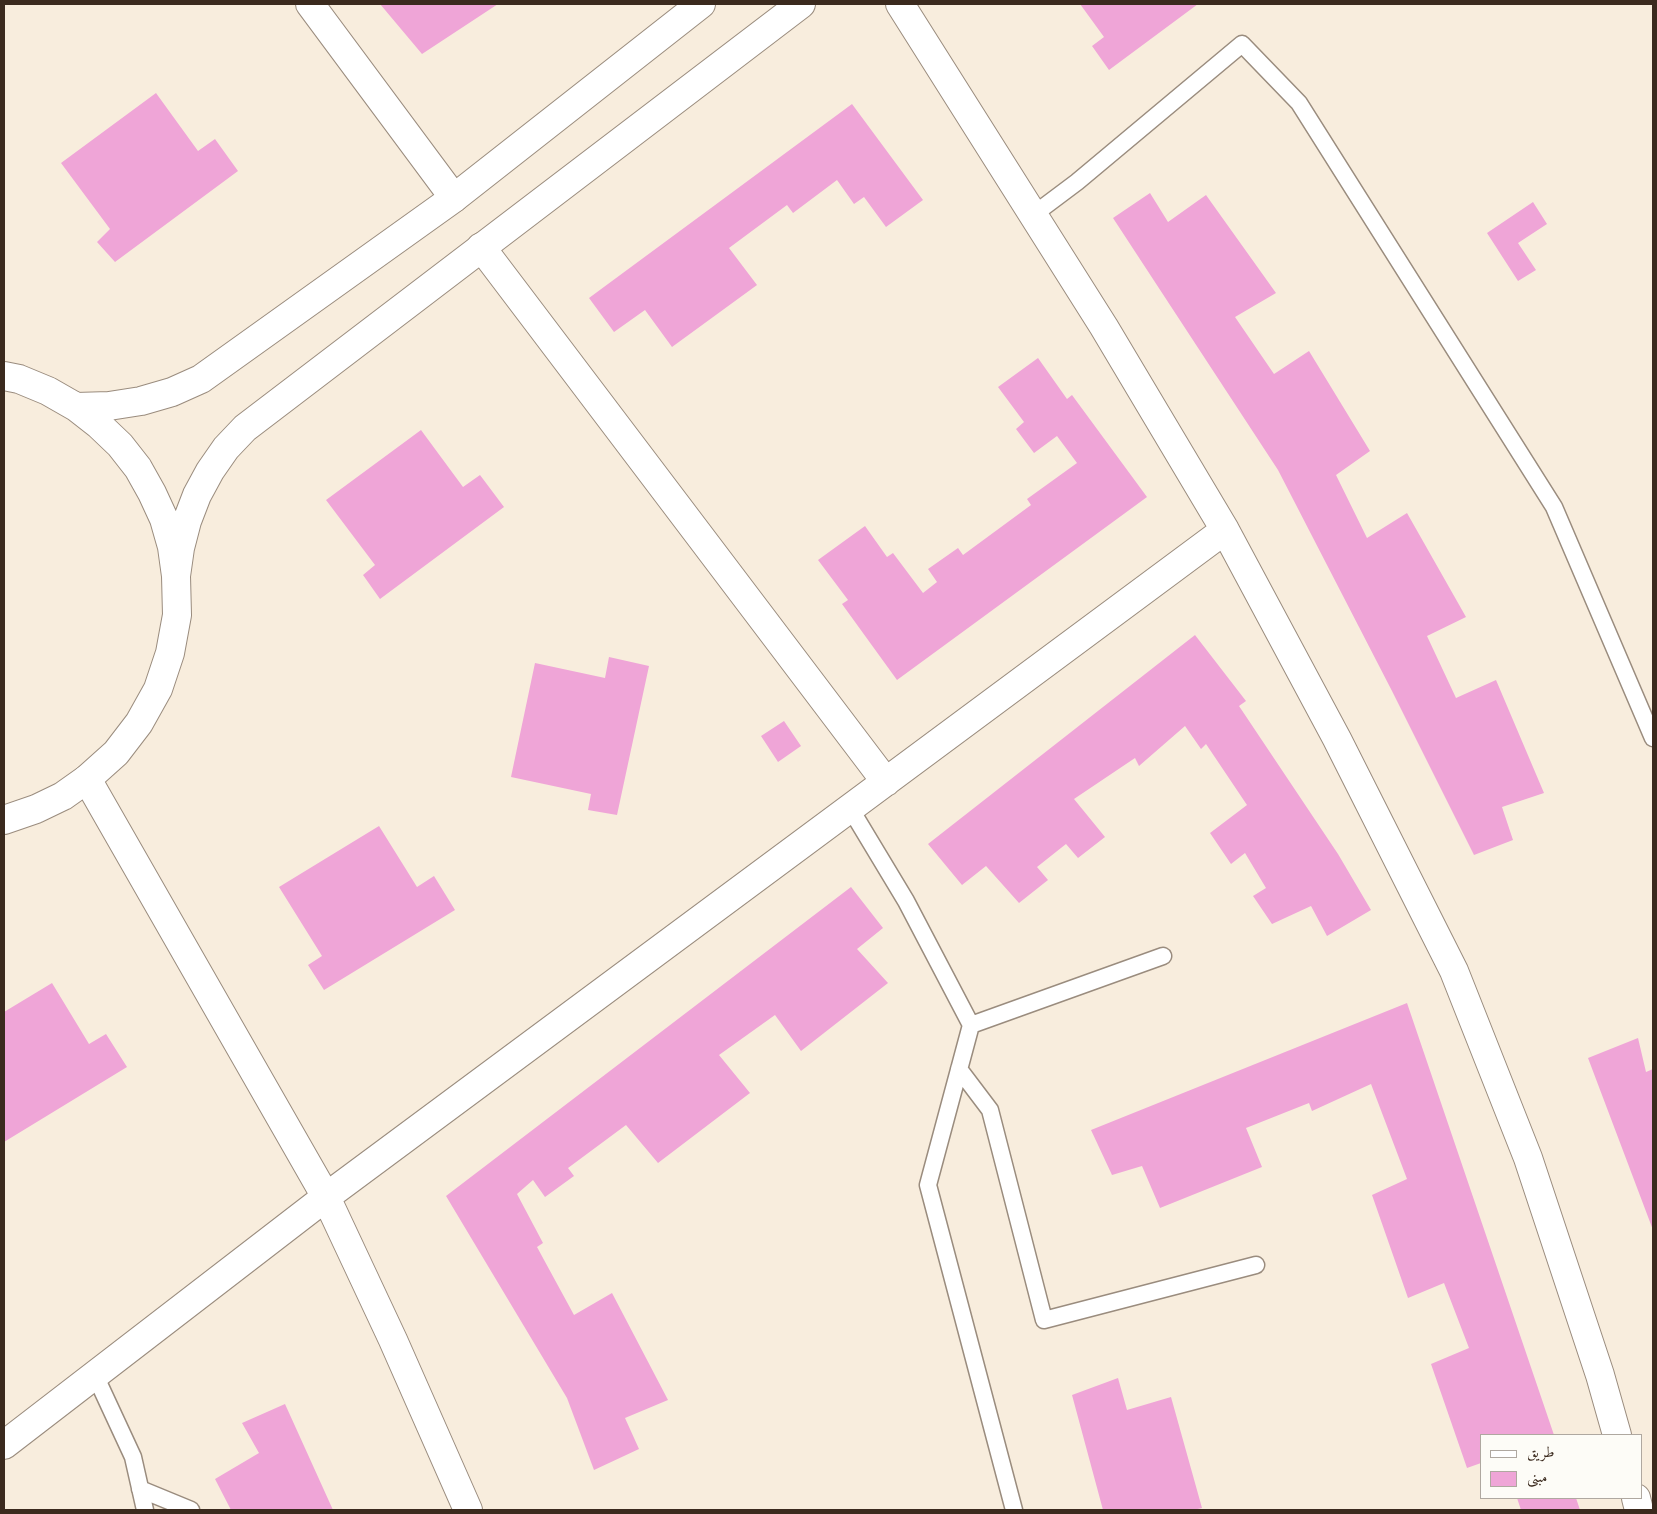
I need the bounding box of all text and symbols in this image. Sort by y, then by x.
legend [1480,1434,1642,1499]
text: طريق [1527,1441,1554,1462]
text: مبنى [1527,1466,1547,1487]

